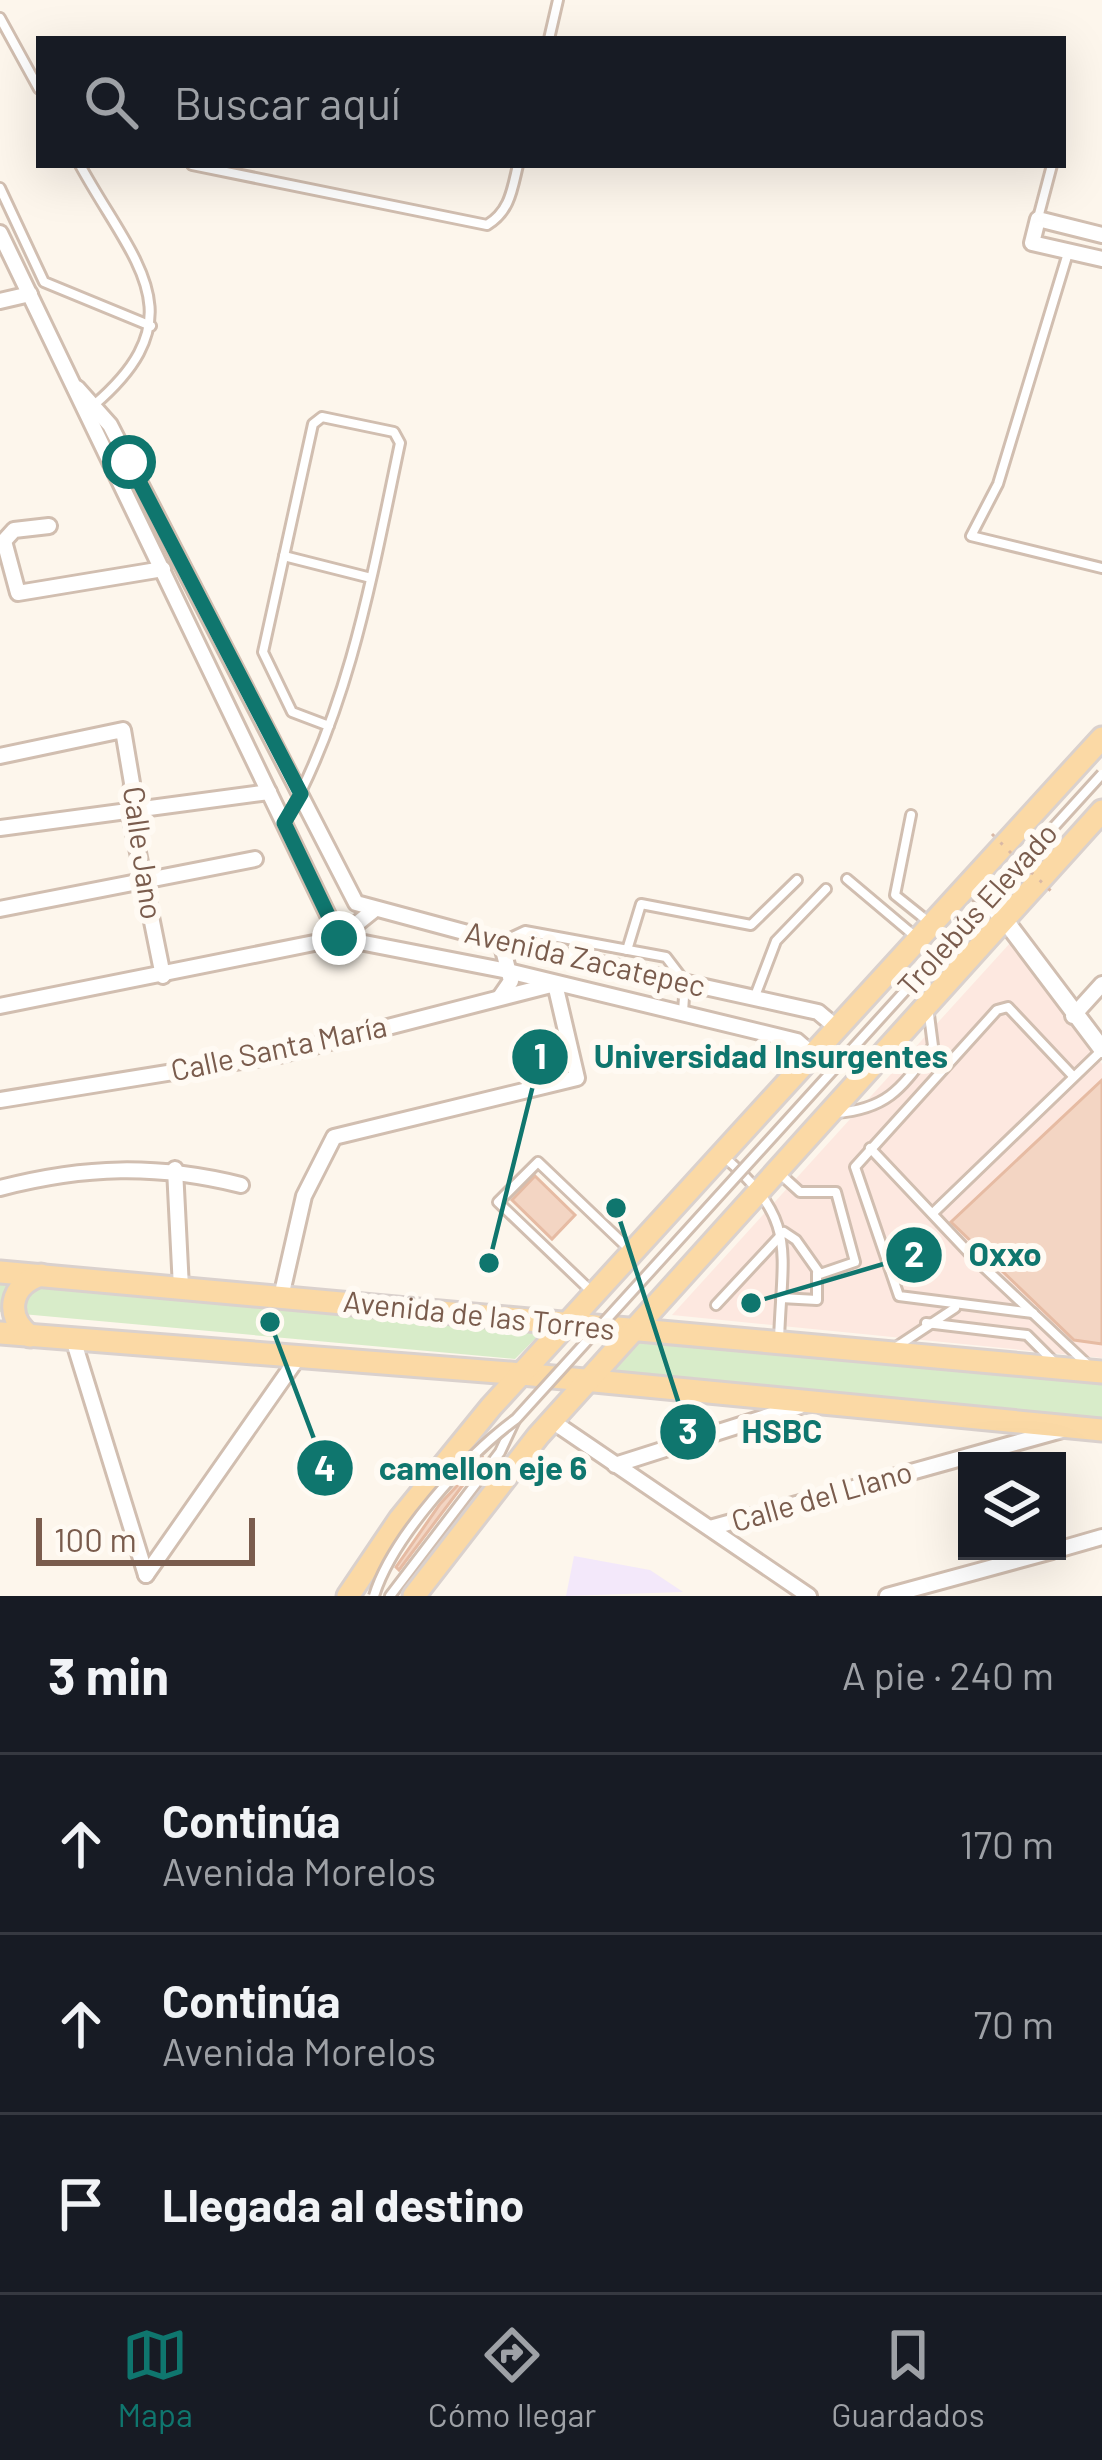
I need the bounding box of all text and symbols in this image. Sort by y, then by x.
search box [36,36,1066,168]
icon: search [78,69,144,135]
text: Buscar aquí [174,75,401,129]
route start [102,435,156,489]
street label: Calle Jano [117,784,171,922]
street label: Trolebús Elevado [889,814,1064,1003]
route end [312,911,366,965]
street label: Avenida Zacatepec [462,913,709,1003]
street label: Calle Santa María [167,1007,390,1087]
callout: Universidad Insurgentes [510,1022,972,1091]
text: 1 [534,1033,546,1076]
text: Universidad Insurgentes [594,1035,948,1075]
callout: Oxxo [884,1220,1065,1289]
text: 2 [904,1231,924,1274]
text: Oxxo [968,1233,1042,1273]
street label: Avenida de las Torres [342,1282,617,1346]
callout: HSBC [658,1397,847,1466]
text: 3 [678,1408,698,1451]
text: HSBC [742,1410,822,1450]
callout: camellon eje 6 [295,1434,611,1503]
text: 4 [314,1445,336,1488]
text: camellon eje 6 [379,1447,587,1487]
street label: Calle del Llano [727,1452,916,1538]
map controls [958,1452,1066,1560]
button: layers [958,1452,1066,1560]
scale bar [36,1512,255,1565]
text: 100 m [54,1519,137,1559]
text: 3 min [48,1644,169,1705]
text: A pie · 240 m [842,1651,1054,1698]
text: Continúa [162,1793,341,1847]
icon: ahead [48,1811,114,1877]
text: 170 m [960,1820,1054,1867]
text: Avenida Morelos [162,1847,436,1894]
text: Continúa [162,1973,341,2027]
icon: ahead [48,1991,114,2057]
text: 70 m [973,2000,1054,2047]
text: Avenida Morelos [162,2027,436,2074]
icon: arrive [48,2171,114,2237]
text: Llegada al destino [162,2177,524,2231]
tab: Mapa [117,2322,193,2434]
tab: Cómo llegar [428,2322,596,2434]
tab: Guardados [831,2322,985,2434]

